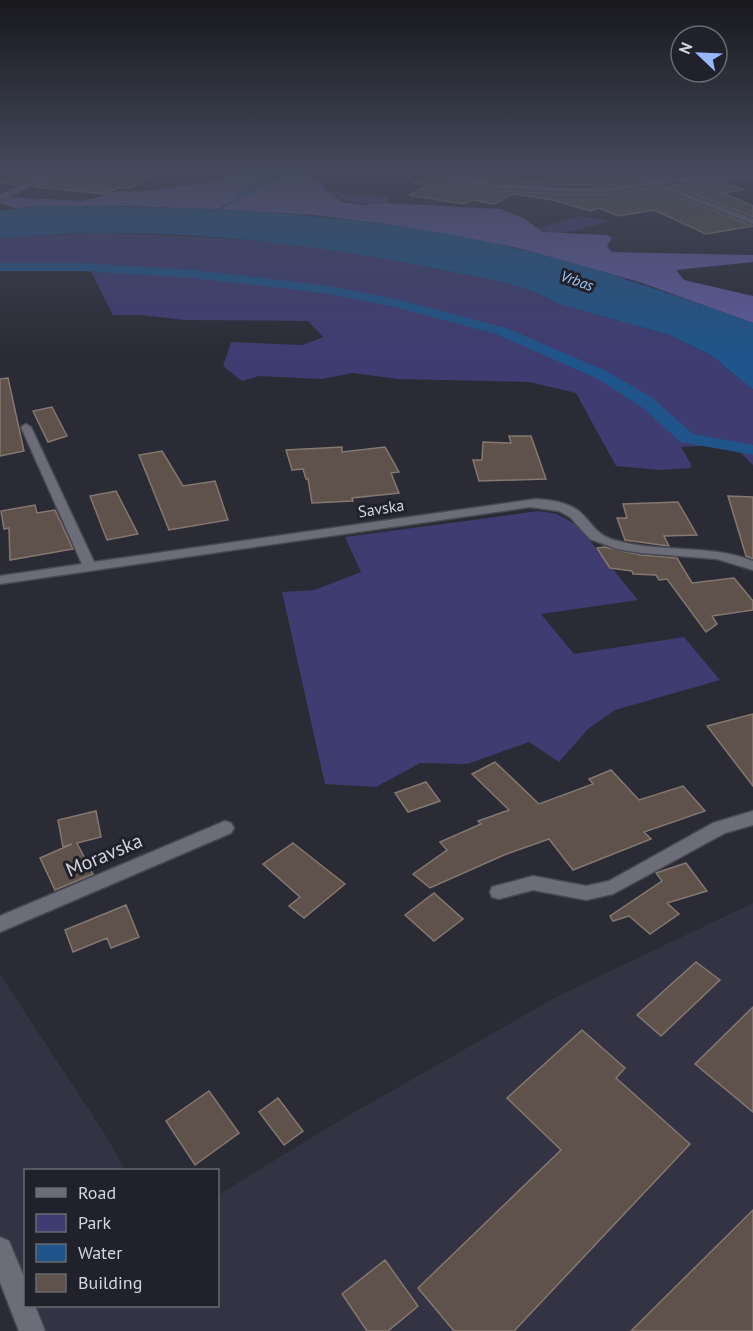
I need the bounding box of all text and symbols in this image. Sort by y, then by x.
north arrow [669,24,729,84]
text: N [674,39,696,57]
water label: Vrbas [558,266,596,295]
street label: Savska [356,494,406,522]
street label: Moravska [62,827,146,883]
legend [24,1169,219,1307]
text: Road [78,1181,116,1204]
text: Park [78,1211,111,1234]
text: Water [78,1241,122,1264]
text: Building [78,1271,142,1294]

